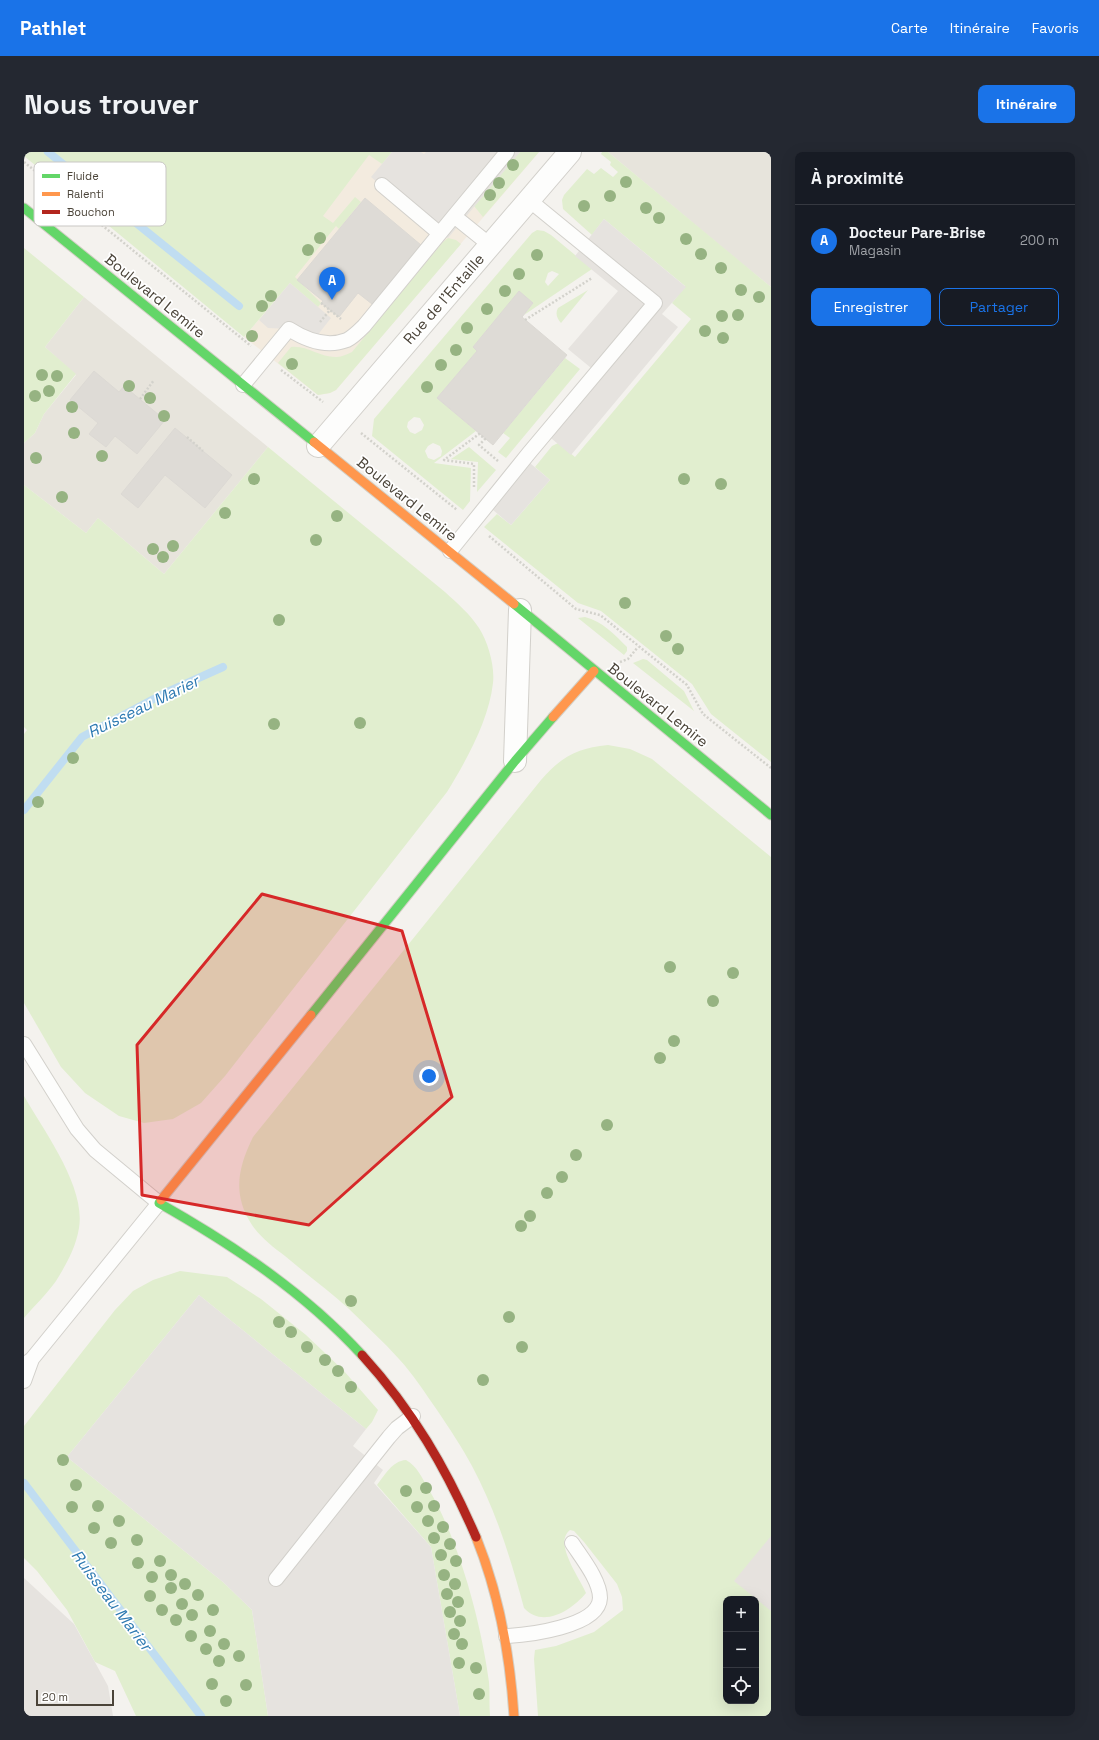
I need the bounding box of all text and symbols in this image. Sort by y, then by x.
text: Pathlet [20,16,86,41]
text: Carte [891,19,928,37]
text: Itinéraire [950,19,1010,37]
text: Favoris [1032,19,1079,37]
button: Itinéraire [978,85,1075,123]
text: Nous trouver [24,86,199,122]
legend [34,162,166,226]
text: À proximité [811,167,904,189]
text: Fluide [67,169,99,183]
text: Ralenti [67,187,104,201]
text: Bouchon [67,205,115,219]
text: Docteur Pare-Brise [849,223,986,242]
text: A [820,232,828,249]
text: 200 m [1020,232,1059,249]
text: Magasin [849,242,901,259]
street label: Boulevard Lemire [101,249,210,342]
street label: Rue de l'Entaille [399,249,488,348]
pin: A [319,267,345,300]
button: Enregistrer [811,288,931,326]
button: Partager [939,288,1059,326]
street label: Boulevard Lemire [353,452,462,545]
street label: Boulevard Lemire [604,658,713,751]
water label: Ruisseau Marier [84,670,204,743]
your location [419,1066,439,1086]
water label: Ruisseau Marier [67,1545,158,1657]
map controls [723,1596,759,1704]
button: + [723,1596,759,1632]
button: − [723,1632,759,1668]
button: locate [723,1668,759,1704]
scale bar [36,1688,114,1707]
text: 20 m [42,1690,68,1704]

